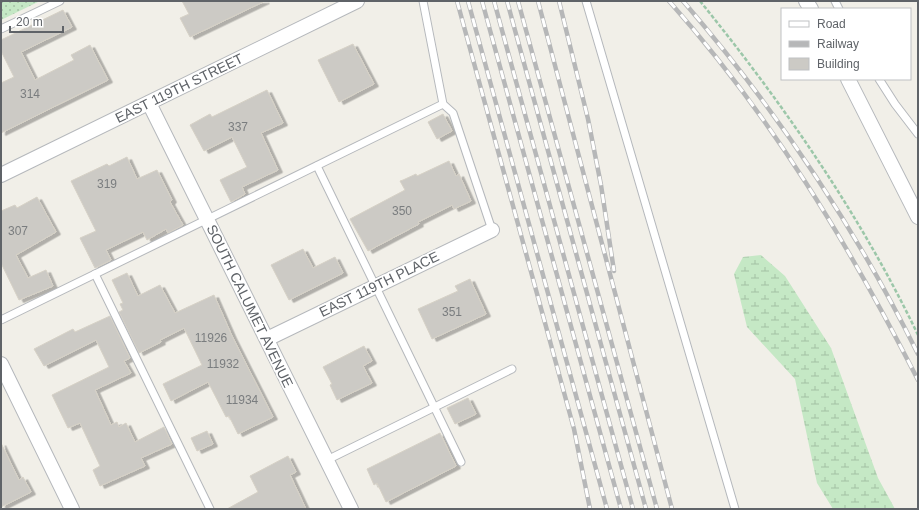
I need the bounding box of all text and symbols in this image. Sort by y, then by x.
scale bar [10,8,63,34]
legend [781,8,911,80]
text: 20 m [16,15,43,29]
text: Road [817,17,846,31]
text: Railway [817,37,859,51]
street label: EAST 119TH STREET [112,50,246,126]
text: Building [817,57,860,71]
house number: 314 [20,87,40,101]
house number: 337 [228,120,248,134]
house number: 319 [97,177,117,191]
house number: 350 [392,204,412,218]
street label: SOUTH CALUMET AVENUE [204,222,296,390]
house number: 307 [8,224,28,238]
street label: EAST 119TH PLACE [317,248,441,320]
house number: 351 [442,305,462,319]
house number: 11926 [195,331,228,345]
house number: 11932 [207,357,240,371]
house number: 11934 [226,393,259,407]

